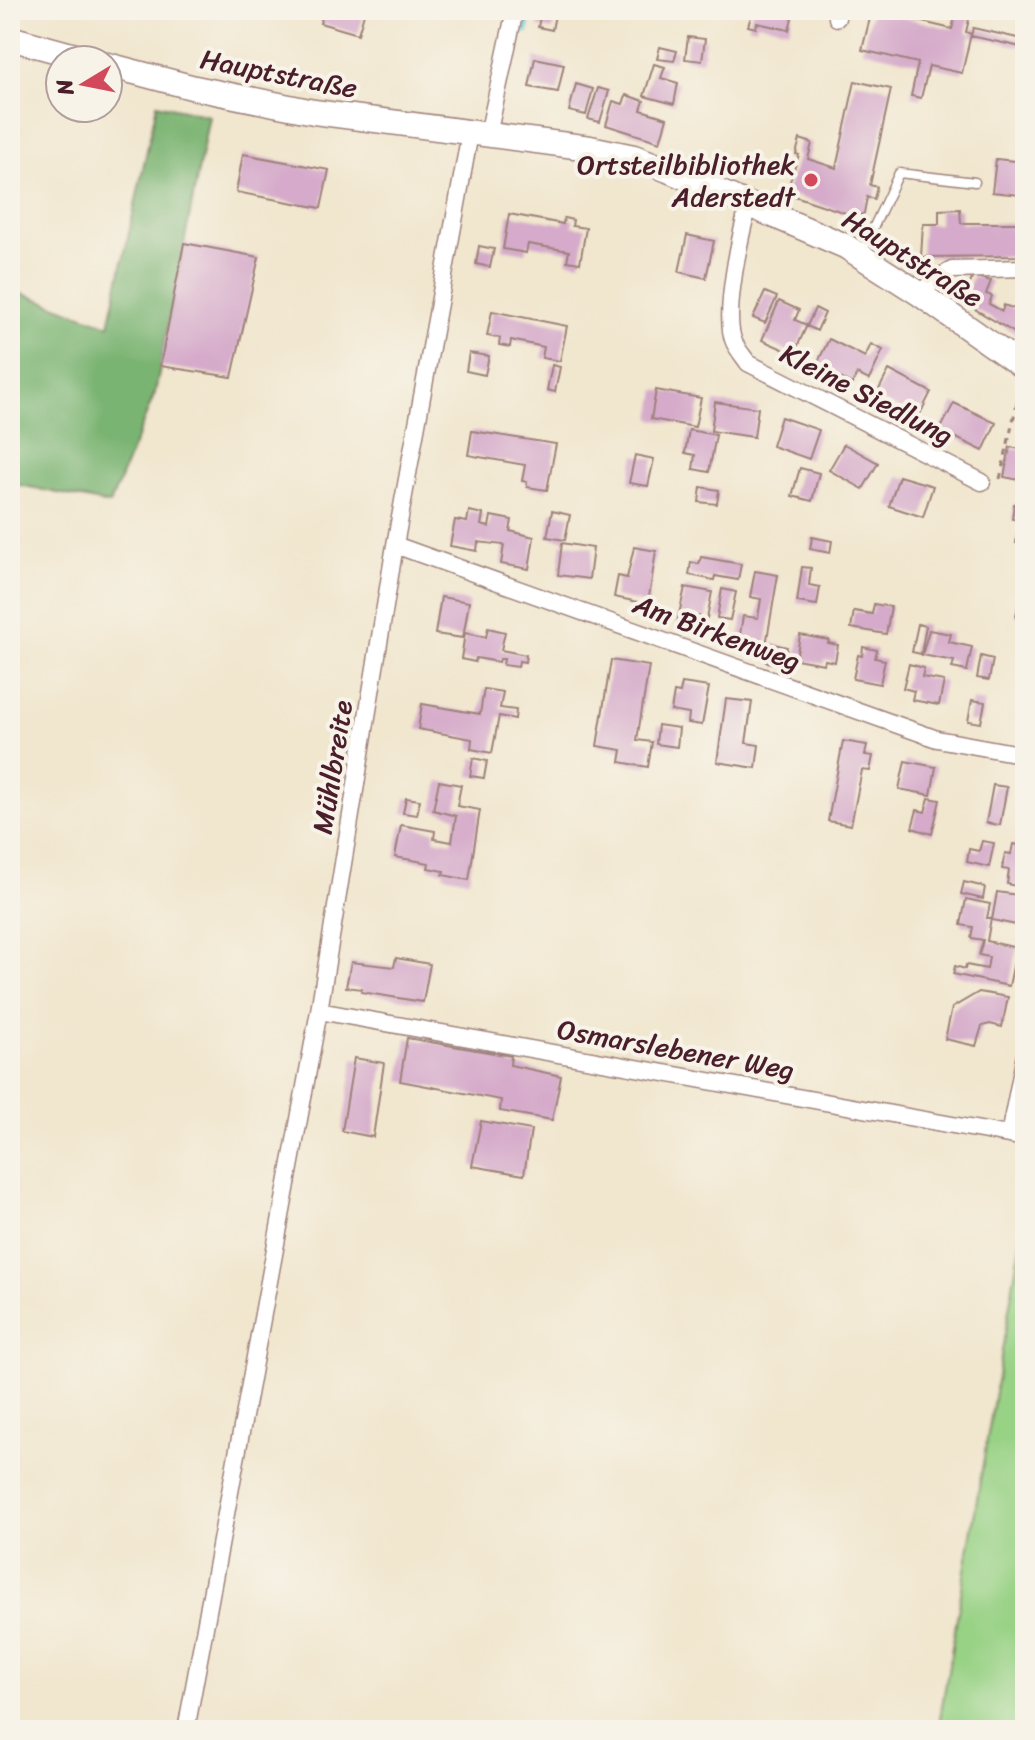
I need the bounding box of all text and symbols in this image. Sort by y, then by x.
street label: Hauptstraße [196,34,362,113]
north arrow [44,44,124,124]
text: N [44,76,85,99]
place label: Ortsteilbibliothek Aderstedt [577,140,797,221]
marker: Ortsteilbibliothek Aderstedt [802,171,820,189]
street label: Hauptstraße [832,196,993,321]
street label: Kleine Siedlung [771,330,962,459]
street label: Am Birkenweg [625,579,808,685]
street label: Mühlbreite [298,697,367,837]
street label: Osmarslebener Weg [553,1005,798,1094]

